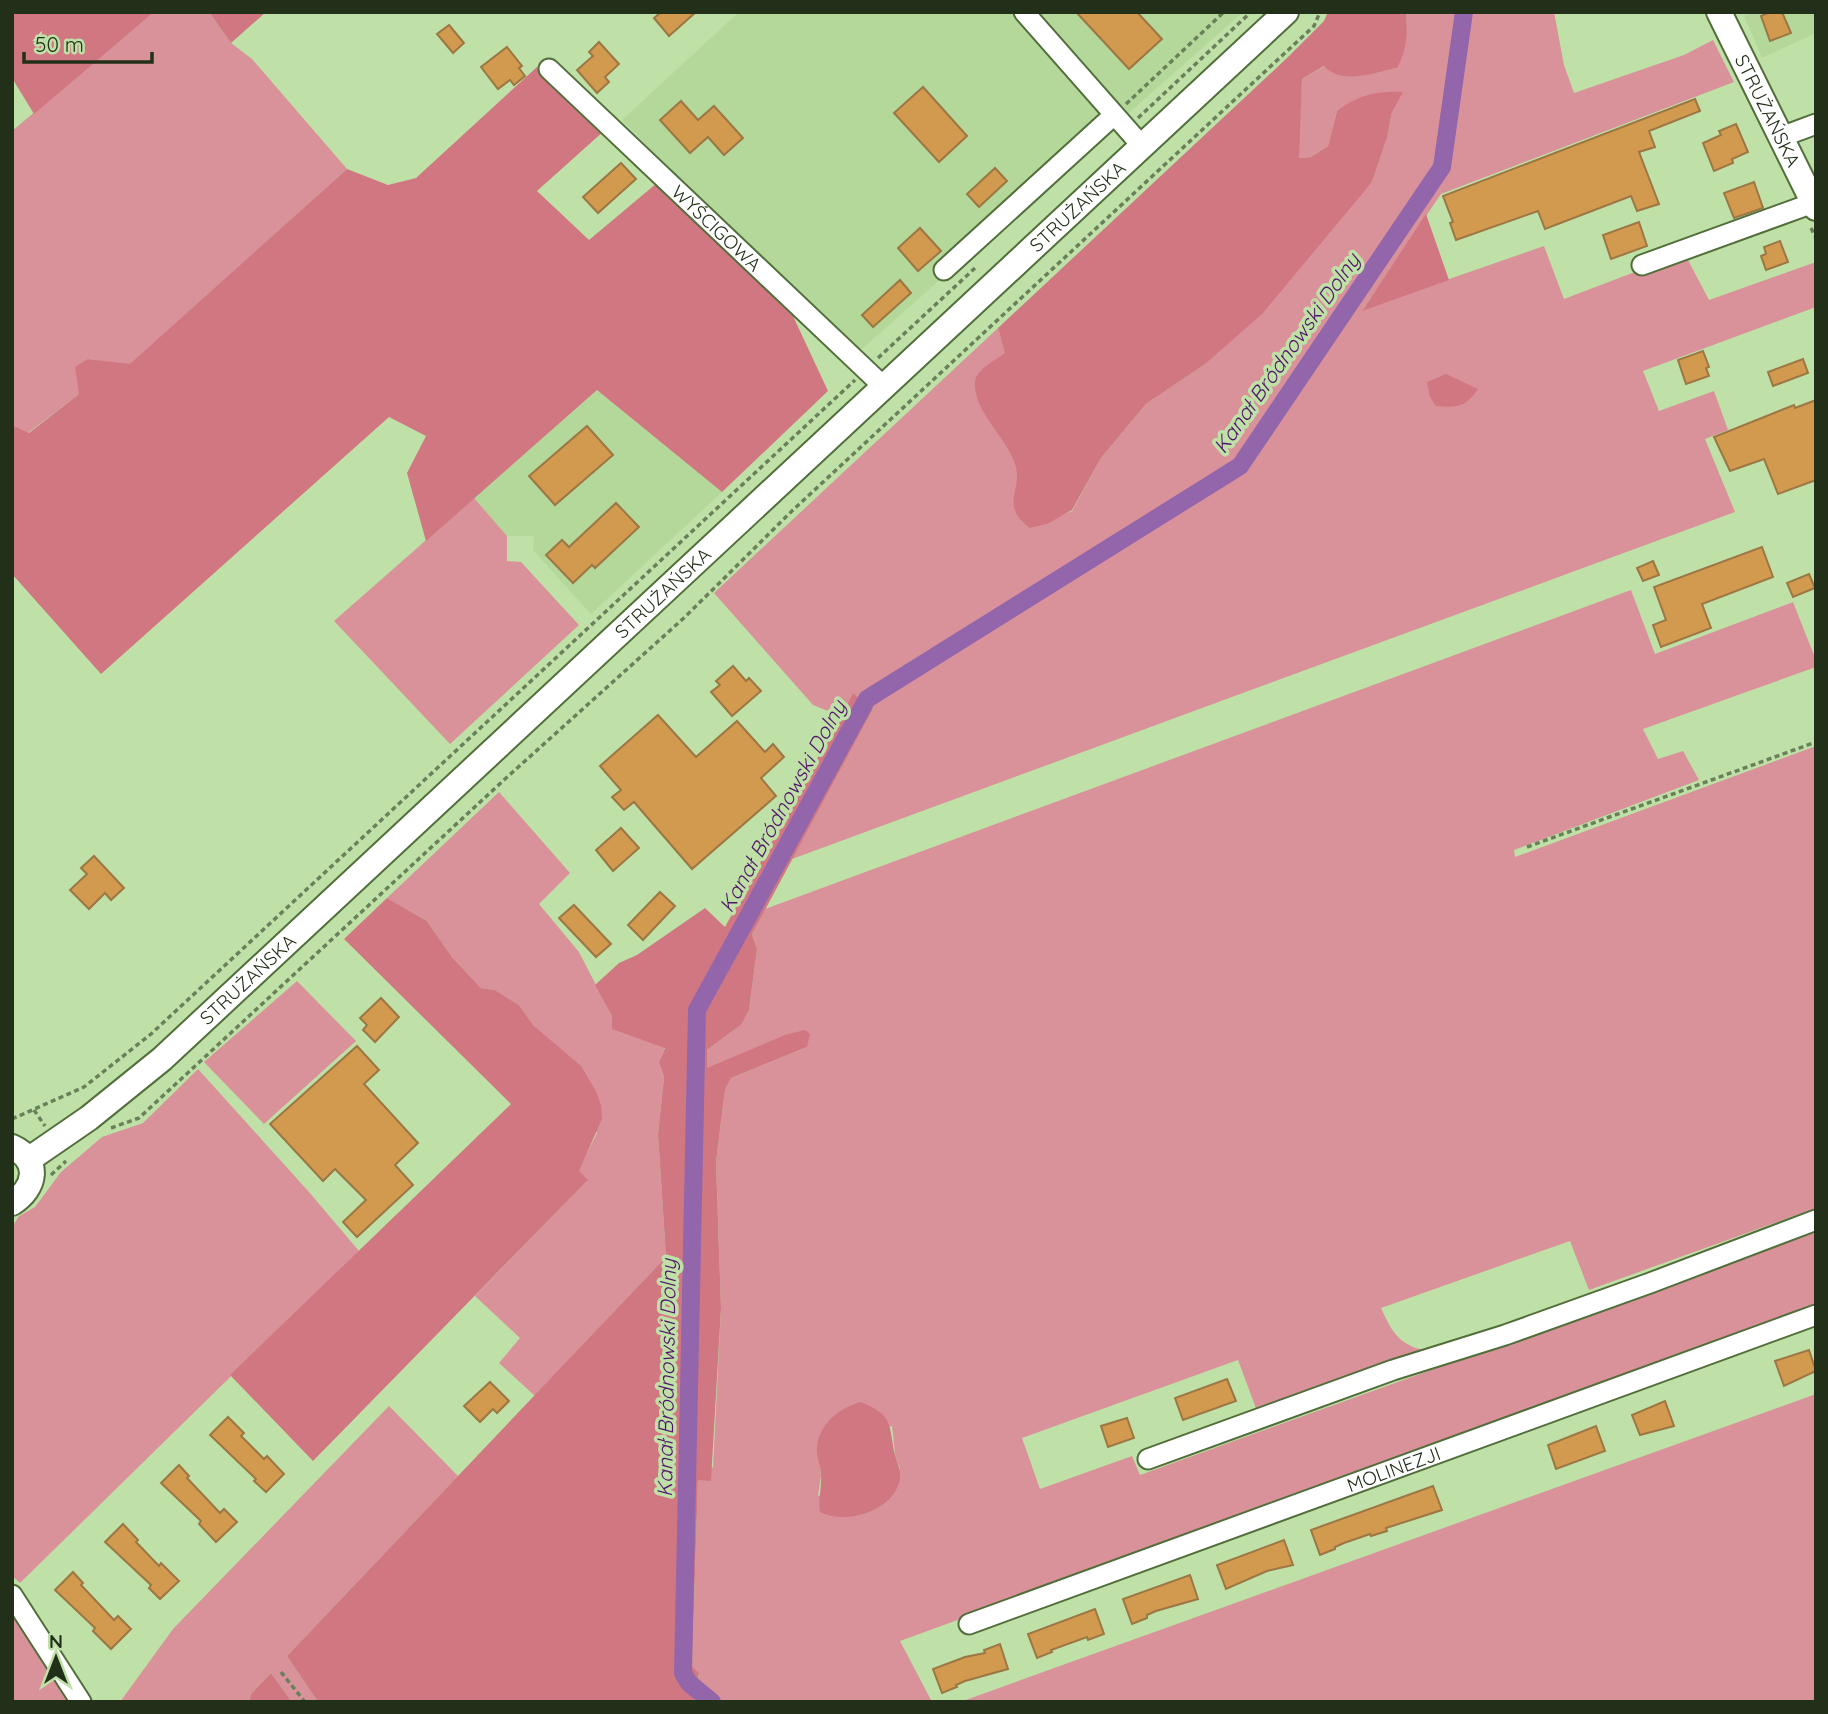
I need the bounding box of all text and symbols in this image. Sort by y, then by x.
scale bar [24,21,152,65]
text: 50 m [35,31,84,57]
street label: STRUŻAŃSKA [1730,50,1806,171]
street label: STRUŻAŃSKA [1024,156,1130,257]
street label: WYŚCIGOWA [667,180,766,276]
water label: Kanał Bródnowski Dolny [1207,247,1366,458]
street label: STRUŻAŃSKA [610,542,716,643]
water label: Kanał Bródnowski Dolny [713,695,852,916]
street label: STRUŻAŃSKA [195,929,301,1030]
water label: Kanał Bródnowski Dolny [651,1258,681,1497]
street label: MOLINEZJI [1344,1441,1444,1497]
north arrow [21,1623,91,1693]
text: N [49,1629,63,1653]

